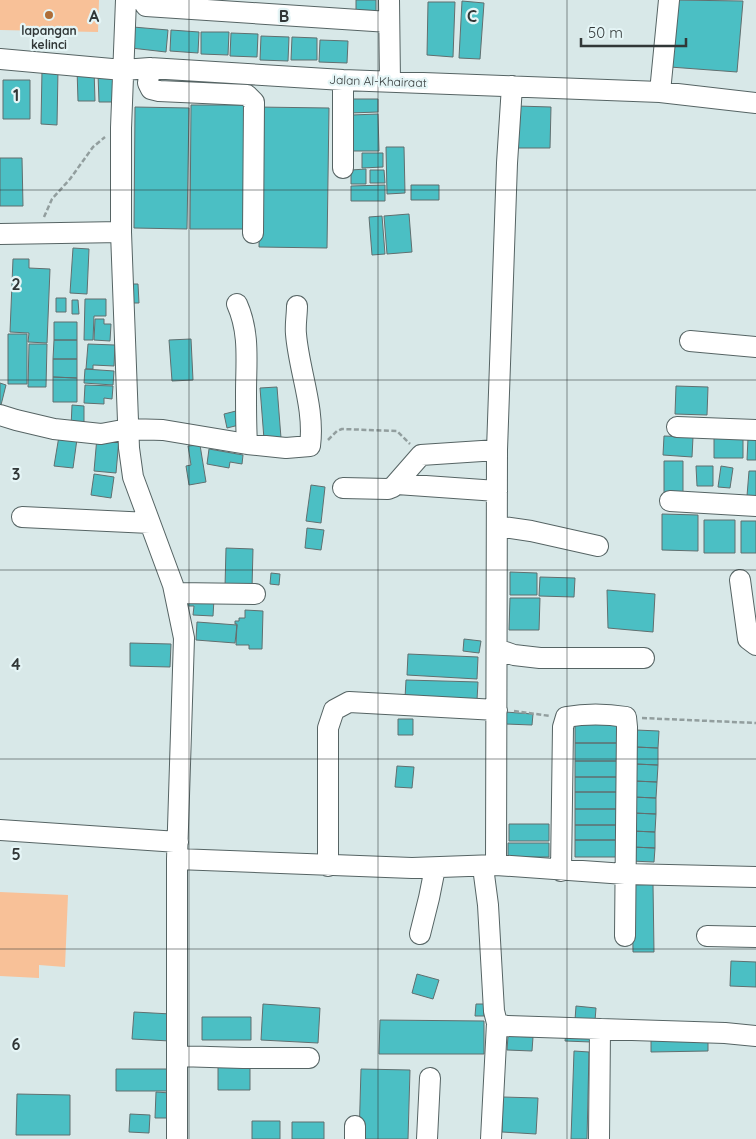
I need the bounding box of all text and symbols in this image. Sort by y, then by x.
text: A [89,6,100,26]
text: B [279,6,289,26]
text: C [467,6,477,26]
marker: lapangan kelinci [43,9,55,21]
scale bar [581,15,686,47]
place label: lapangan kelinci [21,23,77,52]
text: 50 m [588,23,623,42]
street label: Jalan Al-Khairaat [329,72,427,90]
text: 1 [13,85,19,105]
text: 2 [11,274,21,294]
text: 3 [12,464,20,484]
text: 4 [11,654,21,674]
text: 5 [11,844,21,864]
text: 6 [12,1034,21,1054]

